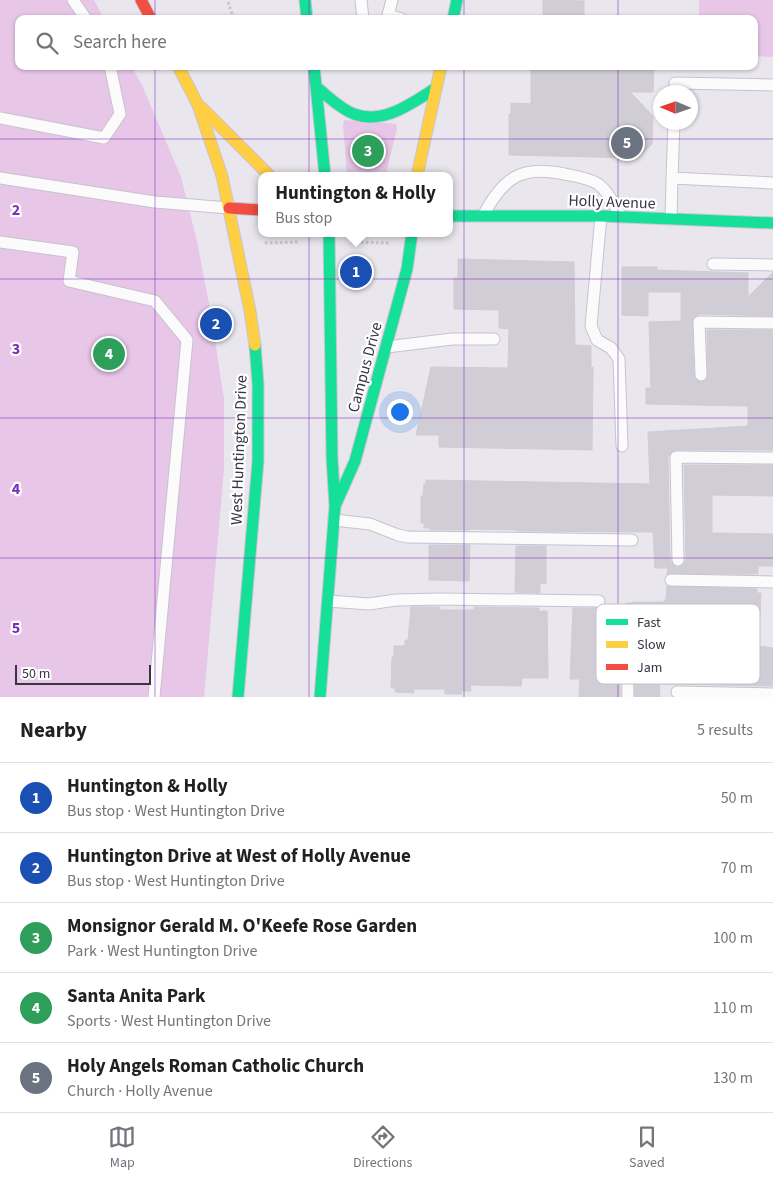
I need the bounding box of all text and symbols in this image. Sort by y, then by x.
search box [15,15,758,70]
icon: search [33,29,61,57]
text: Search here [73,29,167,56]
north arrow [653,85,698,130]
pin: 5 [611,124,643,162]
pin: 3 [352,132,384,170]
popup [258,172,453,237]
text: Huntington & Holly [275,180,436,207]
street label: Holly Avenue [568,189,656,215]
text: 2 [12,199,20,221]
text: Bus stop [275,207,332,229]
pin: 1 [340,253,372,291]
pin: 2 [200,305,232,343]
street label: Campus Drive [342,320,388,415]
pin: 4 [93,335,125,373]
text: 3 [12,338,20,360]
street label: West Huntington Drive [225,375,253,525]
your location [387,399,413,425]
text: 4 [12,478,21,500]
legend [596,604,760,684]
text: Fast [637,613,661,633]
text: 5 [12,617,20,639]
text: Slow [637,635,666,655]
text: Jam [637,658,662,678]
scale bar [15,662,151,685]
text: 50 m [22,664,50,684]
text: Nearby [20,715,87,745]
text: 5 results [697,719,753,741]
text: Huntington & Holly [67,773,228,800]
text: 1 [32,787,40,809]
text: 50 m [721,787,753,809]
text: Bus stop · West Huntington Drive [67,800,285,822]
text: Huntington Drive at West of Holly Avenue [67,843,411,870]
text: 2 [32,857,40,879]
text: 70 m [721,857,753,879]
text: Bus stop · West Huntington Drive [67,870,285,892]
text: Monsignor Gerald M. O'Keefe Rose Garden [67,913,417,940]
text: 3 [32,927,40,949]
text: 100 m [713,927,753,949]
text: Park · West Huntington Drive [67,940,257,962]
text: Santa Anita Park [67,983,206,1010]
text: 4 [32,997,40,1019]
text: 110 m [713,997,753,1019]
text: Sports · West Huntington Drive [67,1010,271,1032]
text: Holy Angels Roman Catholic Church [67,1053,364,1080]
text: 5 [32,1067,40,1089]
text: 130 m [713,1067,753,1089]
text: Church · Holly Avenue [67,1080,213,1102]
tab: Map [108,1123,136,1173]
tab: Directions [353,1123,412,1173]
tab: Saved [629,1123,665,1173]

